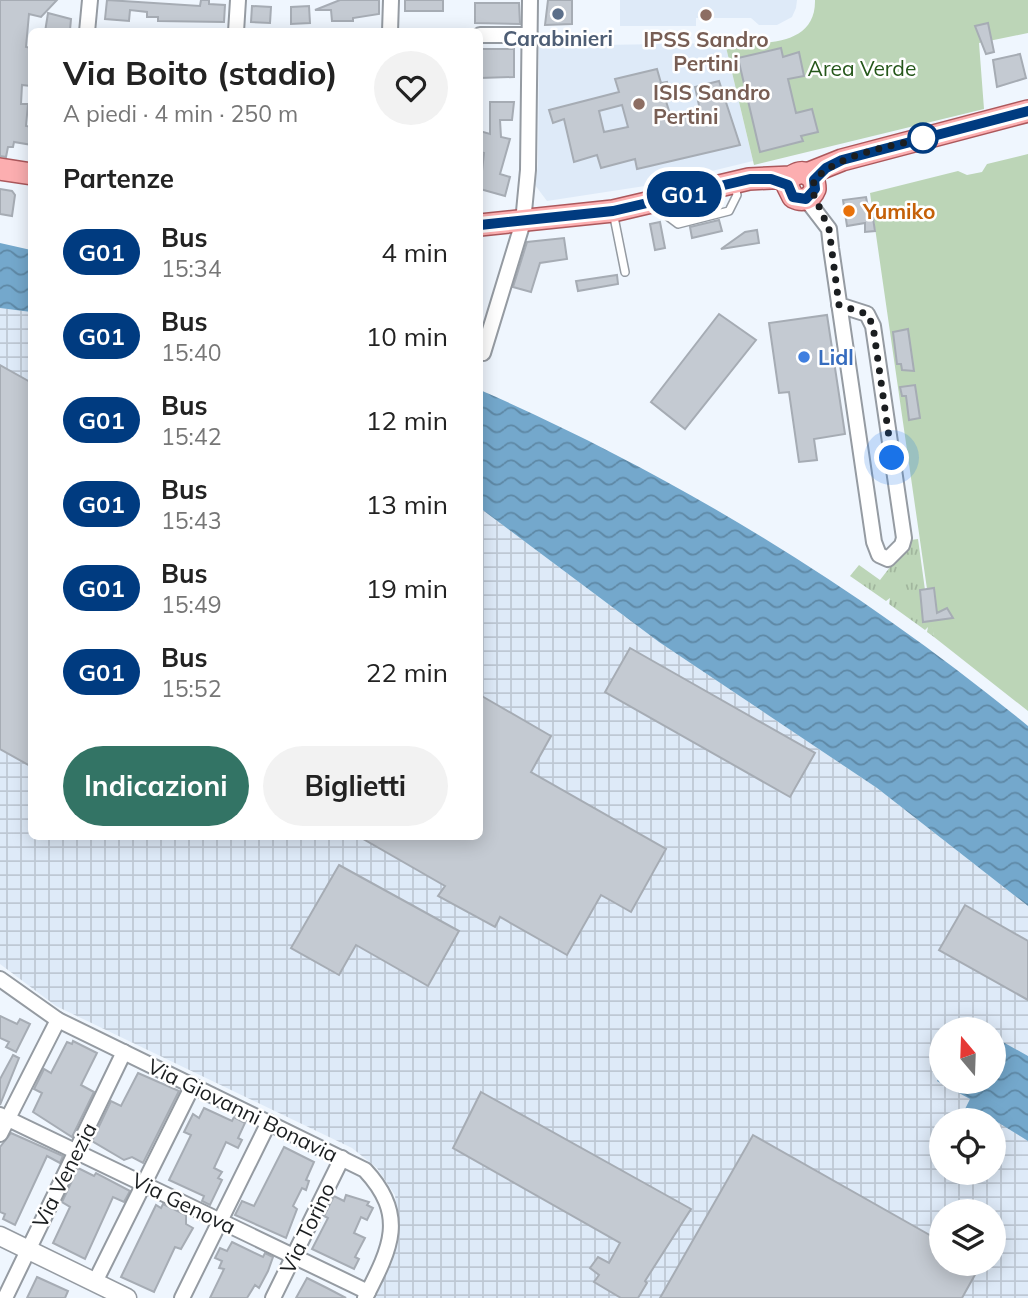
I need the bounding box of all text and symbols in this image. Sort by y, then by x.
marker: Carabinieri [550,6,566,22]
marker: IPSS Sandro Pertini [698,7,714,23]
place label: Carabinieri [503,25,613,51]
place label: IPSS Sandro Pertini [643,26,769,76]
button: heart [374,51,448,125]
text: Via Boito (stadio) [63,52,338,93]
park label: Area Verde [808,55,916,81]
place label: ISIS Sandro Pertini [653,79,771,129]
marker: ISIS Sandro Pertini [631,96,647,112]
text: A piedi · 4 min · 250 m [63,99,298,128]
unlabelled marker [908,123,938,153]
text: Partenze [63,162,174,195]
line badge: G01 [644,171,724,217]
text: G01 [661,179,707,209]
place label: Yumiko [862,198,935,224]
marker: Yumiko [841,203,857,219]
text: Bus [161,221,207,254]
text: 4 min [381,236,448,269]
text: G01 [78,237,125,267]
text: 15:34 [161,254,221,283]
text: Bus [161,305,207,338]
text: 10 min [366,320,448,353]
text: G01 [78,321,125,351]
text: 15:40 [161,338,221,367]
place label: Lidl [818,344,854,370]
marker: Lidl [796,349,812,365]
text: Bus [161,389,207,422]
text: 12 min [366,404,448,437]
text: G01 [78,405,125,435]
text: 15:42 [161,422,221,451]
your location [874,440,909,475]
text: Bus [161,473,207,506]
text: 13 min [366,488,448,521]
text: G01 [78,489,125,519]
text: 15:43 [161,506,221,535]
text: Bus [161,557,207,590]
text: 19 min [366,572,448,605]
text: G01 [78,573,125,603]
text: 15:49 [161,590,221,619]
text: Bus [161,641,207,674]
text: 22 min [366,656,448,689]
text: G01 [78,657,125,687]
text: 15:52 [161,674,221,703]
button: Indicazioni [63,746,249,826]
button: Biglietti [263,746,448,826]
north arrow [929,1017,1006,1094]
map controls [929,1017,1006,1276]
street label: Via Giovanni Bonavia [144,1053,342,1167]
button: locate [929,1108,1006,1185]
street label: Via Venezia [26,1118,102,1232]
street label: Via Genova [128,1167,240,1239]
street label: Via Torino [274,1178,340,1278]
button: layers [929,1199,1006,1276]

